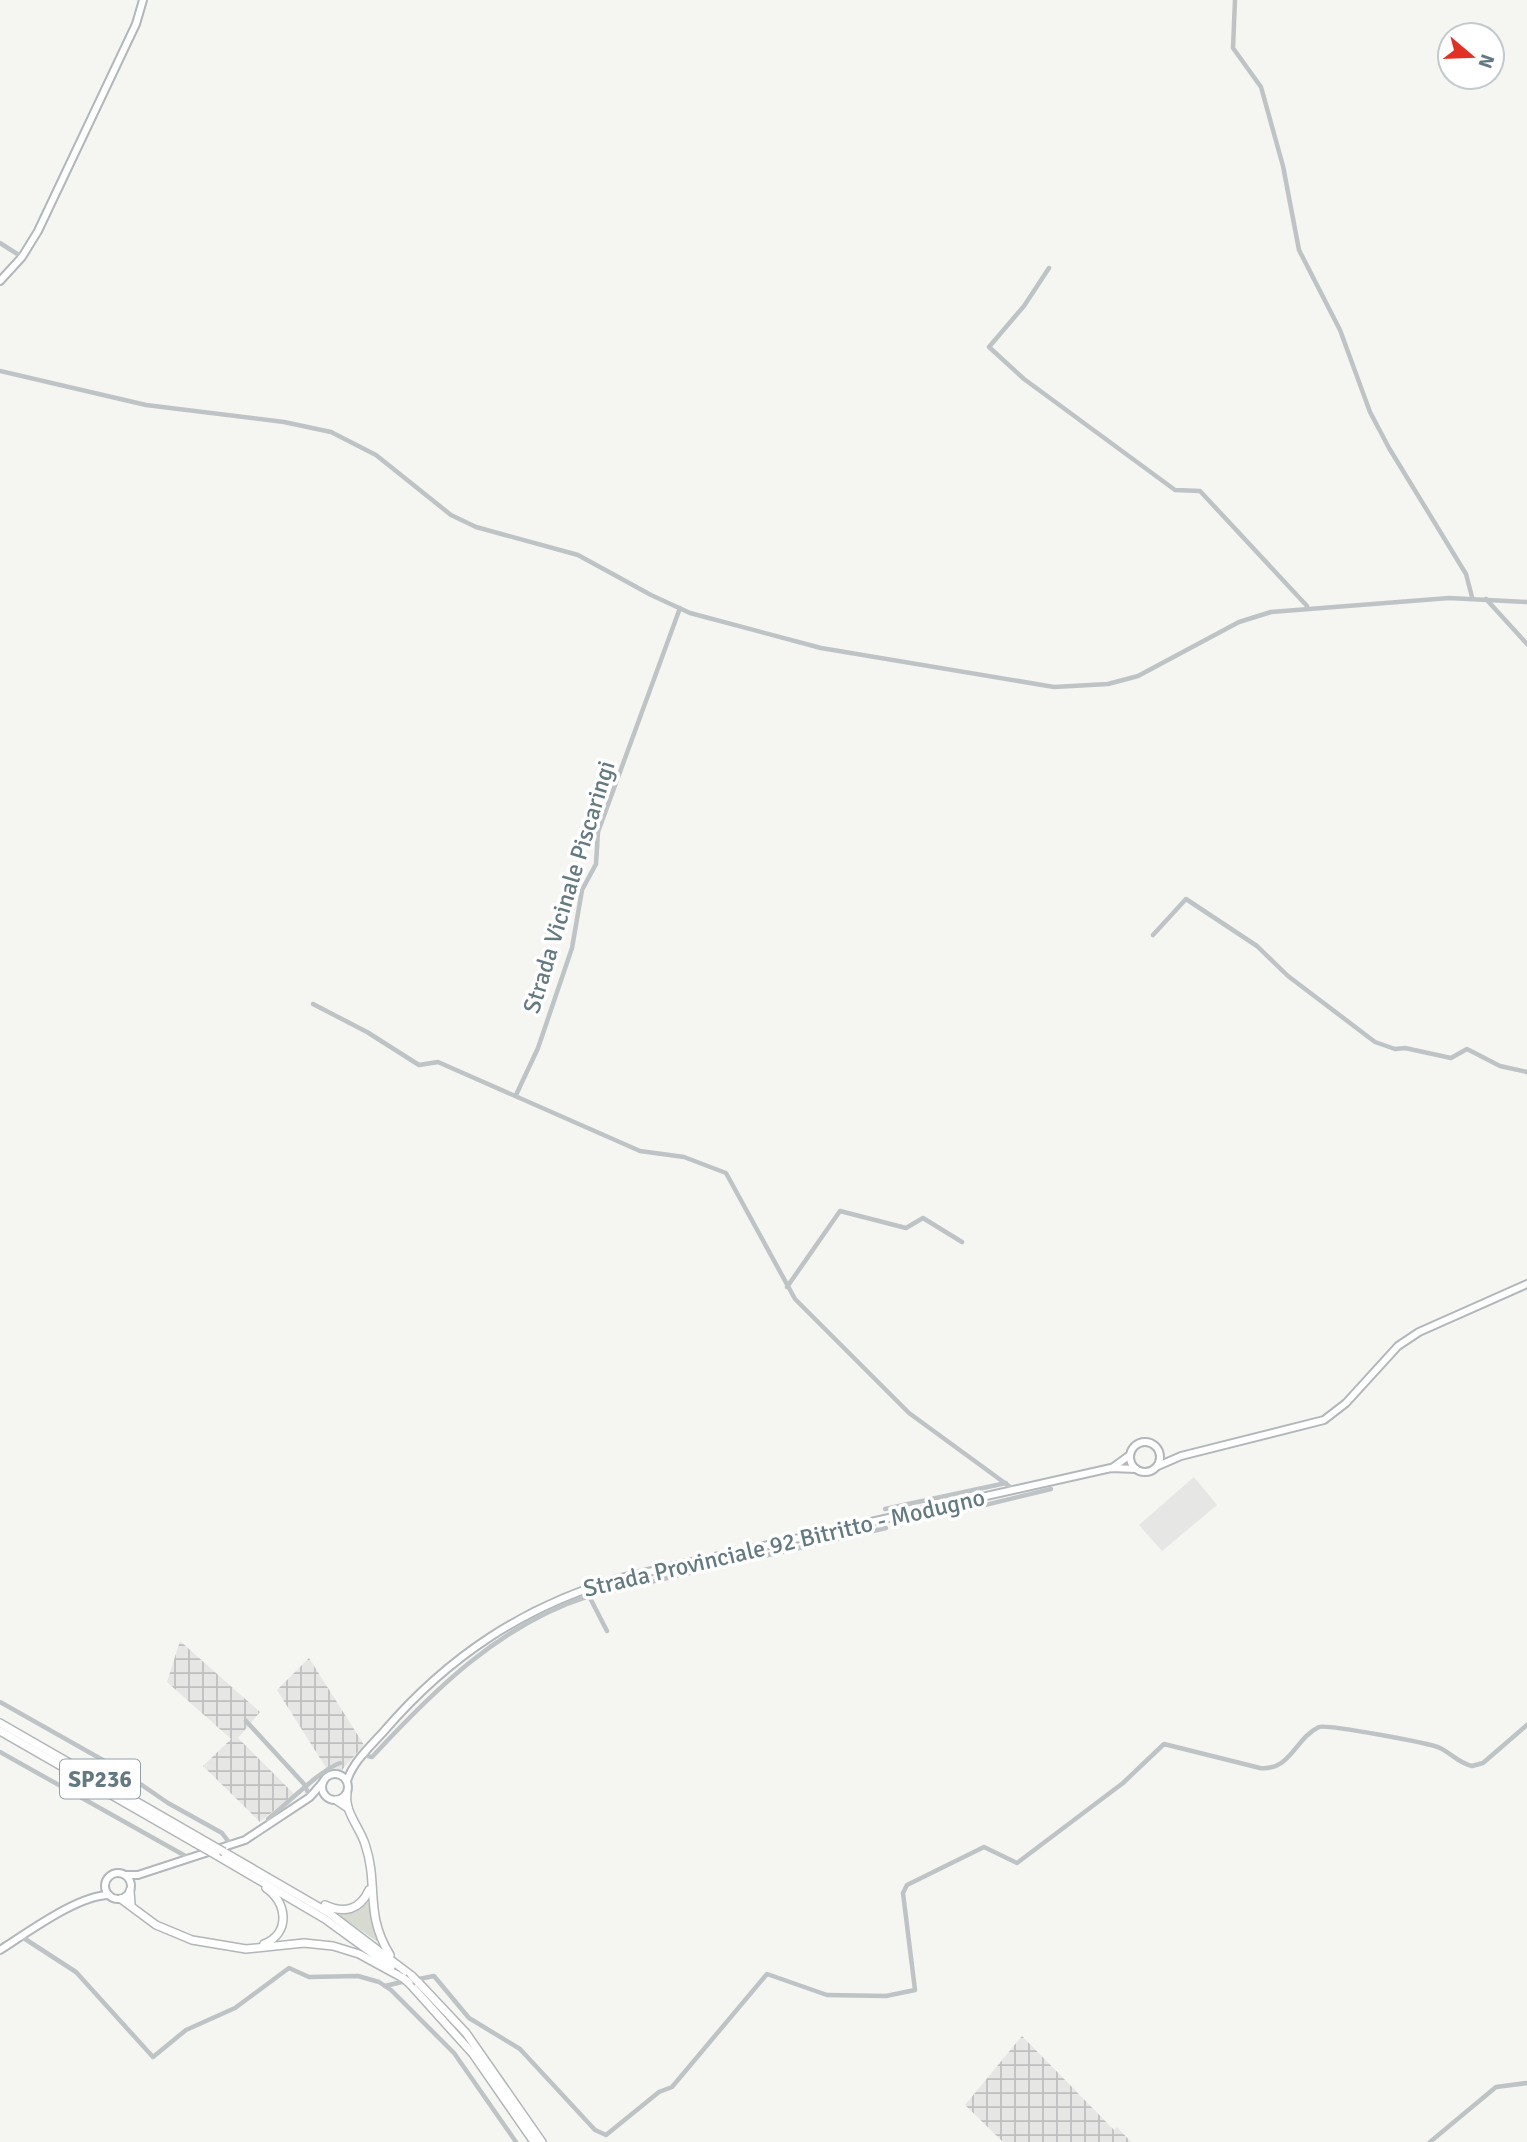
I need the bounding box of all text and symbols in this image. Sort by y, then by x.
north arrow [1436,21,1506,91]
text: N [1473,51,1500,71]
street label: Strada Vicinale Piscaringi [516,757,622,1017]
street label: Strada Provinciale 92 Bitritto - Modugno [580,1482,988,1604]
road number: SP236 [60,1760,140,1798]

